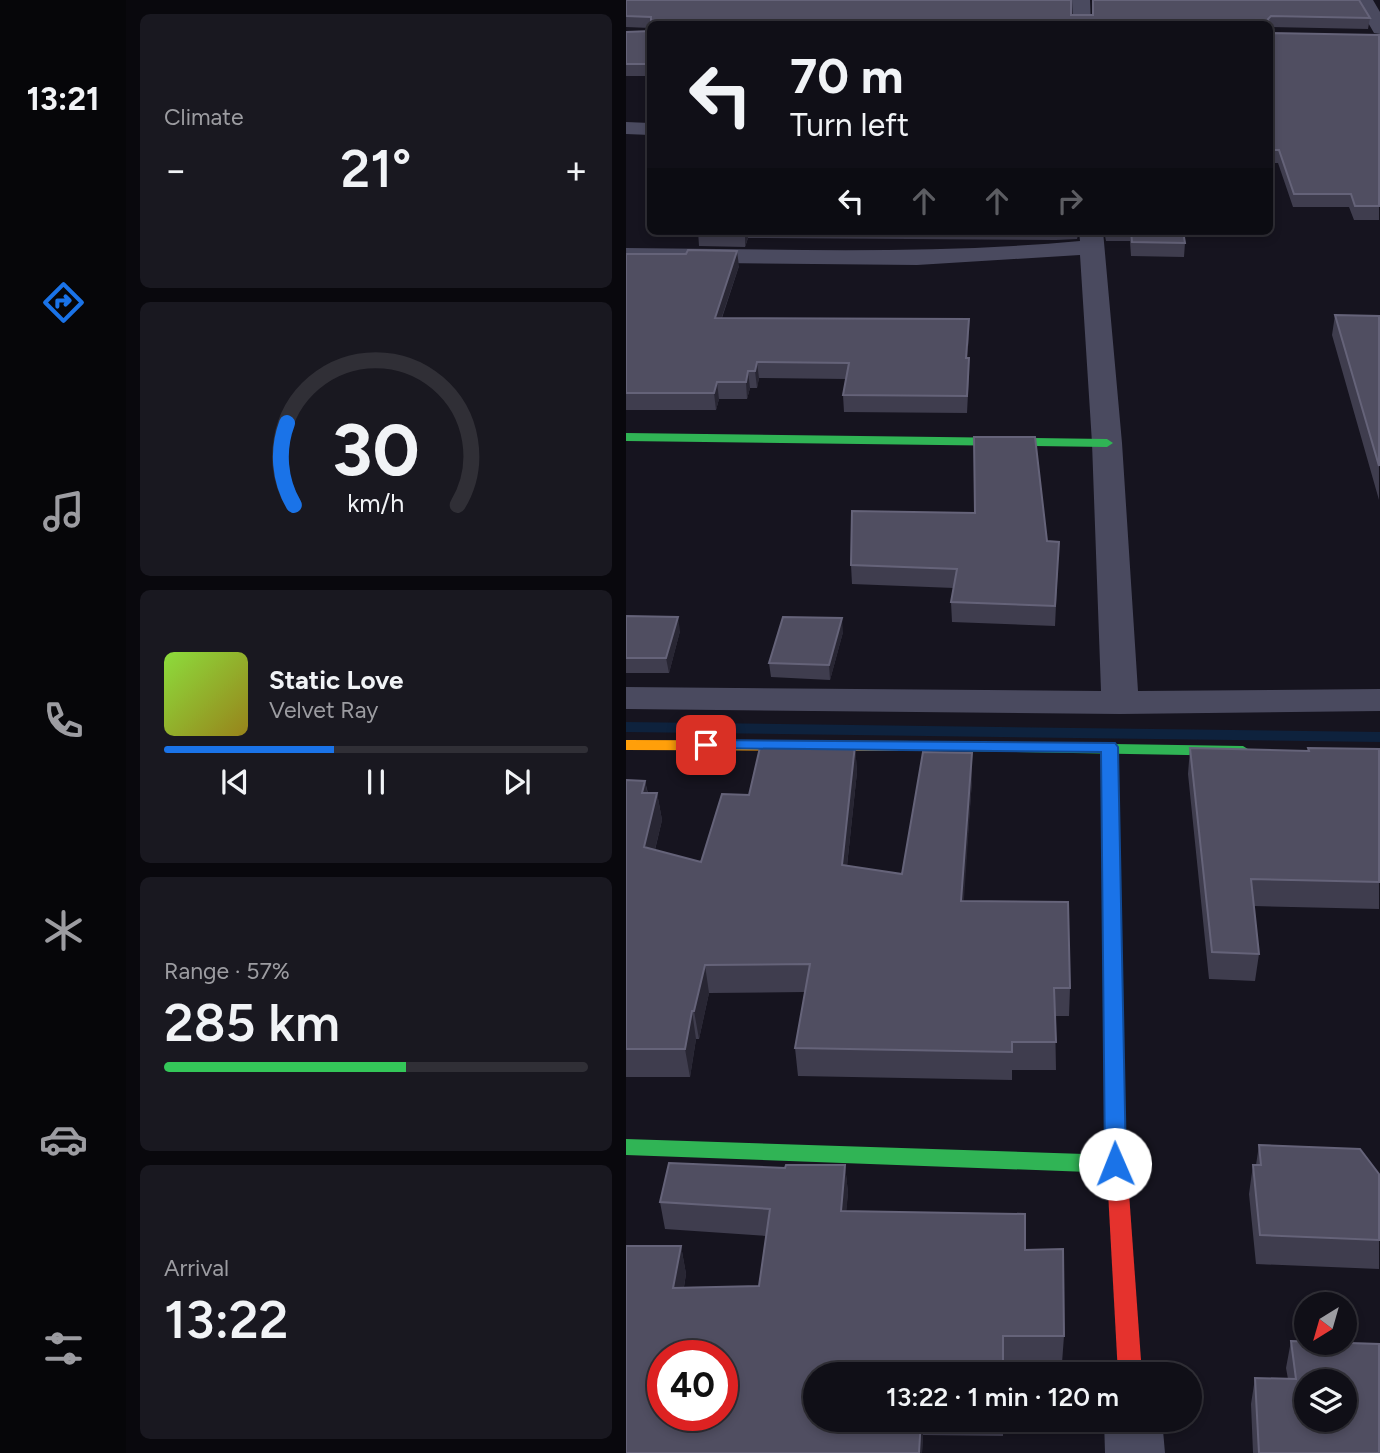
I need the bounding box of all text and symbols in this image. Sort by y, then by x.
text: 70 m [790,46,903,105]
icon: left [675,49,766,140]
text: 13:21 [27,80,99,118]
text: Climate [164,103,243,131]
text: Turn left [790,106,909,144]
text: 21° [341,138,411,200]
text: − [164,147,188,193]
text: + [564,147,588,193]
icon: left [832,182,870,220]
icon: ahead [905,182,943,220]
icon: ahead [978,182,1016,220]
icon: right [1051,182,1089,220]
icon: directions [39,278,88,327]
text: 30 [332,406,420,493]
icon: music [39,487,88,536]
text: km/h [347,487,405,517]
text: Static Love [269,664,403,696]
icon: phone [39,696,88,745]
text: Velvet Ray [269,696,378,724]
pin [676,715,736,775]
icon: arrive [687,726,725,764]
icon: previous [216,763,254,801]
icon: pause [357,763,395,801]
icon: next [498,763,536,801]
icon: climate [39,906,88,955]
text: Range · 57% [164,957,290,985]
text: 285 km [164,992,340,1054]
icon: car [39,1115,88,1164]
position arrow [1078,1127,1152,1201]
text: Arrival [164,1254,229,1282]
text: 13:22 [164,1289,289,1351]
north arrow [1294,1292,1358,1354]
map controls [1294,1292,1357,1432]
icon: filters [39,1324,88,1373]
speed limit sign: 40 [647,1340,738,1431]
button: layers [1294,1369,1357,1432]
text: 13:22 · 1 min · 120 m [886,1381,1119,1413]

